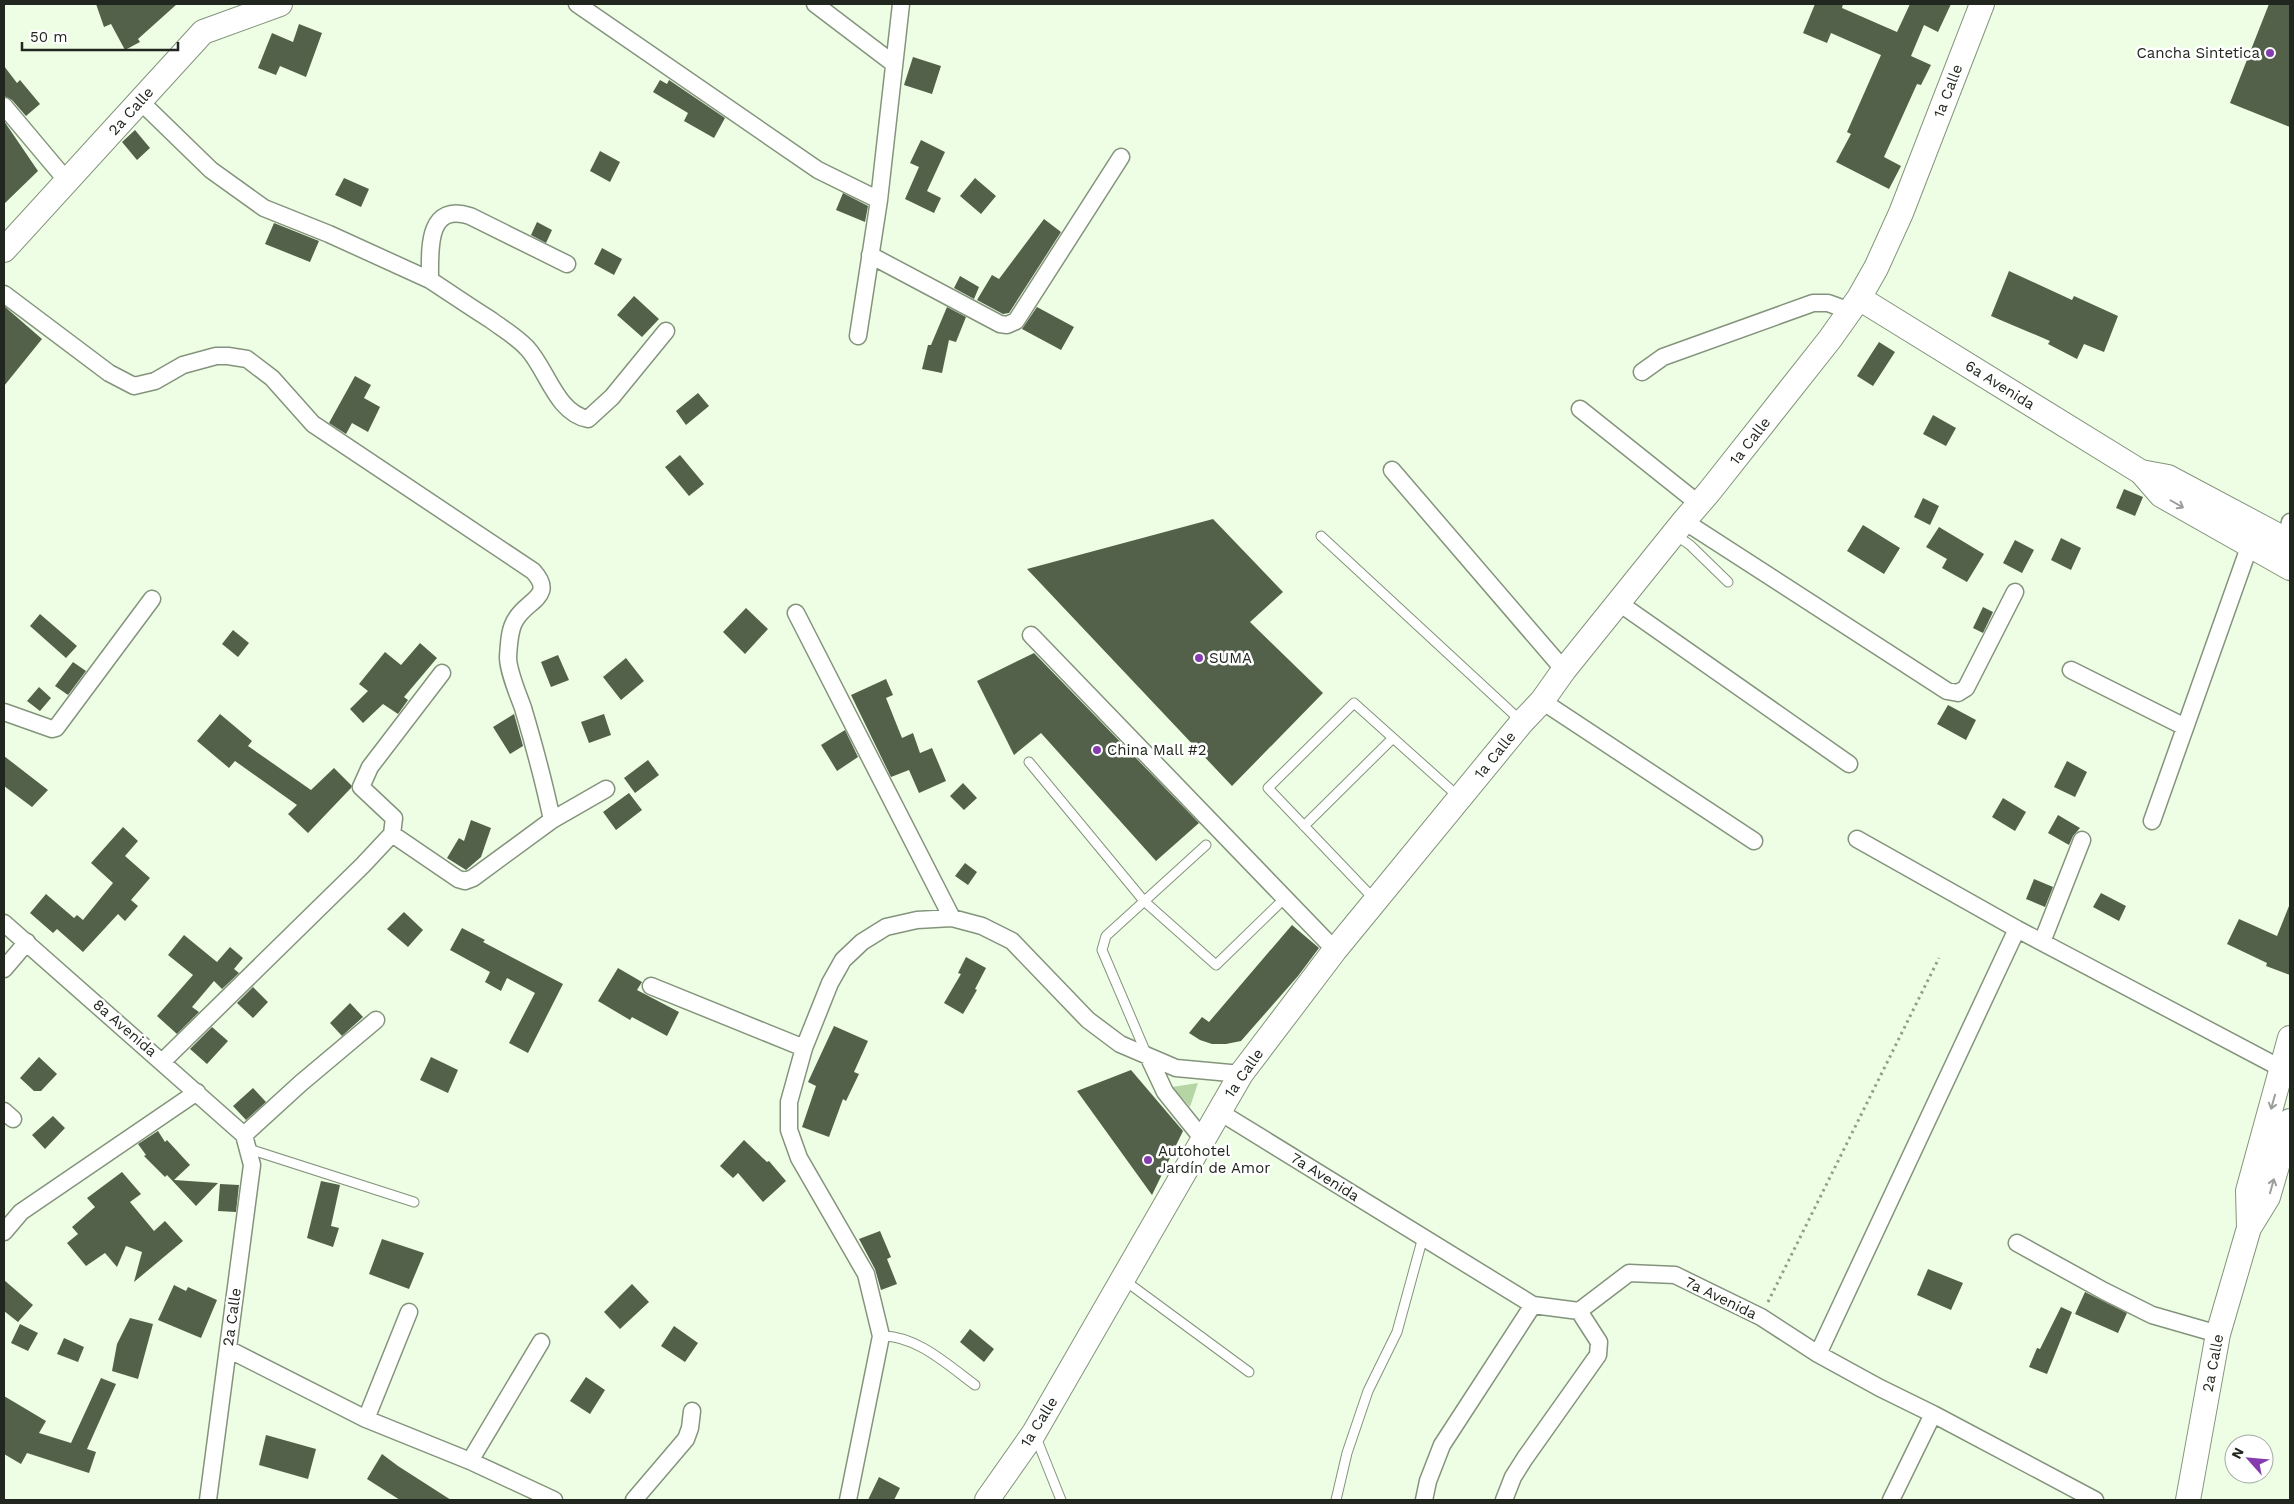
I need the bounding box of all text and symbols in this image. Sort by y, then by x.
scale bar [22,20,179,52]
text: 50 m [30,28,67,46]
place label: Cancha Sintetica [2136,44,2261,62]
marker: Cancha Sintetica [2264,47,2276,59]
street label: 1a Calle [1930,62,1966,120]
street label: 2a Calle [105,83,157,139]
street label: 6a Avenida [1962,356,2039,414]
street label: 1a Calle [1726,413,1774,469]
one-way arrow [2169,499,2184,509]
place label: SUMA [1209,649,1252,667]
marker: SUMA [1193,652,1205,664]
street label: 1a Calle [1470,728,1520,782]
place label: China Mall #2 [1107,741,1206,759]
marker: China Mall #2 [1091,744,1103,756]
street label: 8a Avenida [89,995,161,1061]
street label: 1a Calle [1221,1045,1267,1101]
one-way arrow [2268,1093,2277,1109]
place label: Autohotel Jardín de Amor [1158,1142,1270,1177]
street label: 7a Avenida [1287,1149,1363,1205]
marker: Autohotel Jardín de Amor [1142,1154,1154,1166]
one-way arrow [2267,1178,2277,1194]
street label: 7a Avenida [1682,1273,1760,1323]
street label: 2a Calle [219,1287,245,1347]
street label: 2a Calle [2199,1333,2227,1393]
street label: 1a Calle [1017,1394,1061,1450]
north arrow [2224,1434,2274,1484]
text: N [2228,1445,2247,1461]

